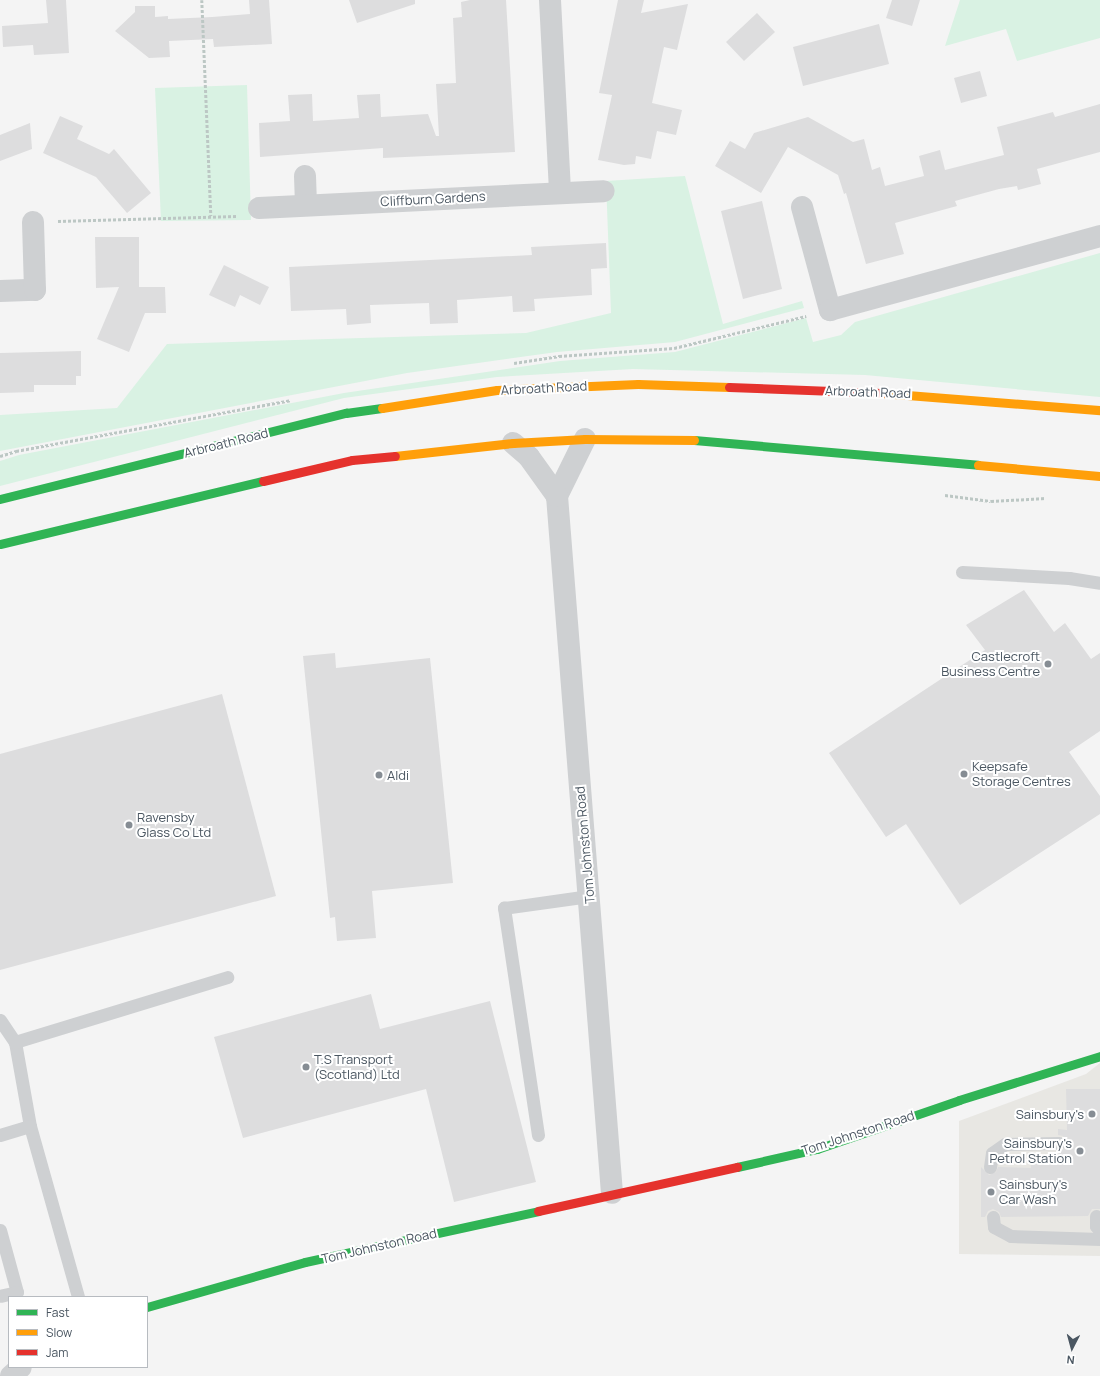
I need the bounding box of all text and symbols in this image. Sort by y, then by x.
street label: Cliffburn Gardens [380,188,486,210]
street label: Arbroath Road [500,378,588,398]
street label: Arbroath Road [825,383,911,401]
street label: Arbroath Road [182,425,270,461]
place label: Castlecroft Business Centre [941,649,1040,680]
marker: Castlecroft Business Centre [1043,659,1053,669]
place label: Keepsafe Storage Centres [972,759,1071,790]
place label: Aldi [387,767,409,783]
marker: Keepsafe Storage Centres [959,769,969,779]
marker: Aldi [374,770,384,780]
street label: Tom Johnston Road [572,786,598,904]
place label: Ravensby Glass Co Ltd [137,810,211,841]
marker: Ravensby Glass Co Ltd [124,820,134,830]
place label: T.S Transport (Scotland) Ltd [314,1052,400,1083]
marker: T.S Transport (Scotland) Ltd [301,1062,311,1072]
place label: Sainsbury's [1016,1106,1084,1122]
street label: Tom Johnston Road [800,1107,916,1159]
marker: Sainsbury's [1087,1109,1097,1119]
place label: Sainsbury's Petrol Station [989,1136,1072,1167]
marker: Sainsbury's Petrol Station [1075,1146,1085,1156]
place label: Sainsbury's Car Wash [999,1177,1067,1208]
marker: Sainsbury's Car Wash [986,1187,996,1197]
street label: Tom Johnston Road [320,1225,438,1267]
legend [8,1296,148,1368]
text: Fast [46,1304,70,1321]
text: Slow [46,1324,72,1341]
north arrow [1052,1328,1092,1368]
text: Jam [46,1344,68,1361]
text: N [1066,1353,1075,1368]

